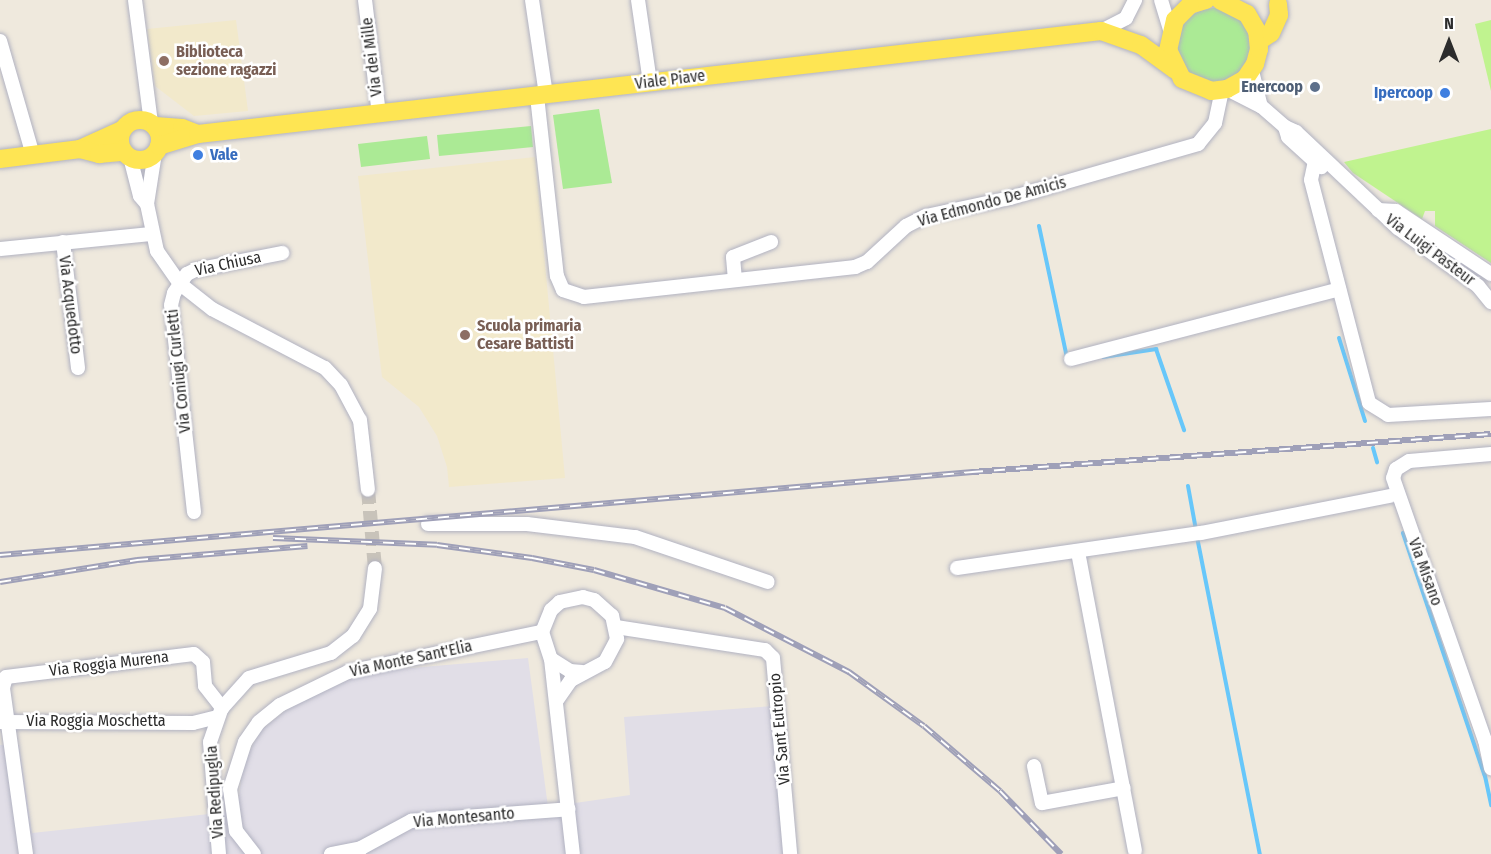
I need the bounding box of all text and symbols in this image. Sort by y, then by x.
north arrow [1419,12,1479,72]
text: N [1444,14,1454,33]
street label: Via dei Mille [358,16,386,98]
place label: Biblioteca sezione ragazzi [176,42,276,80]
marker: Biblioteca sezione ragazzi [157,54,171,68]
street label: Viale Piave [634,66,706,94]
place label: Enercoop [1241,77,1303,97]
marker: Enercoop [1308,80,1322,94]
place label: Ipercoop [1374,83,1433,103]
marker: Ipercoop [1438,86,1452,100]
place label: Vale [210,145,238,165]
marker: Vale [191,148,205,162]
street label: Via Edmondo De Amicis [916,173,1068,231]
street label: Via Luigi Pasteur [1381,210,1479,290]
street label: Via Chiusa [193,248,263,280]
street label: Via Acquedotto [54,255,86,355]
street label: Via Coniugi Curletti [163,308,195,434]
place label: Scuola primaria Cesare Battisti [477,316,581,354]
marker: Scuola primaria Cesare Battisti [458,328,472,342]
street label: Via Misano [1404,536,1446,608]
street label: Via Monte Sant'Elia [348,637,474,681]
street label: Via Roggia Murena [48,647,170,681]
street label: Via Sant Eutropio [766,672,794,786]
street label: Via Roggia Moschetta [26,711,166,731]
street label: Via Redipuglia [202,745,228,839]
street label: Via Montesanto [413,804,515,832]

